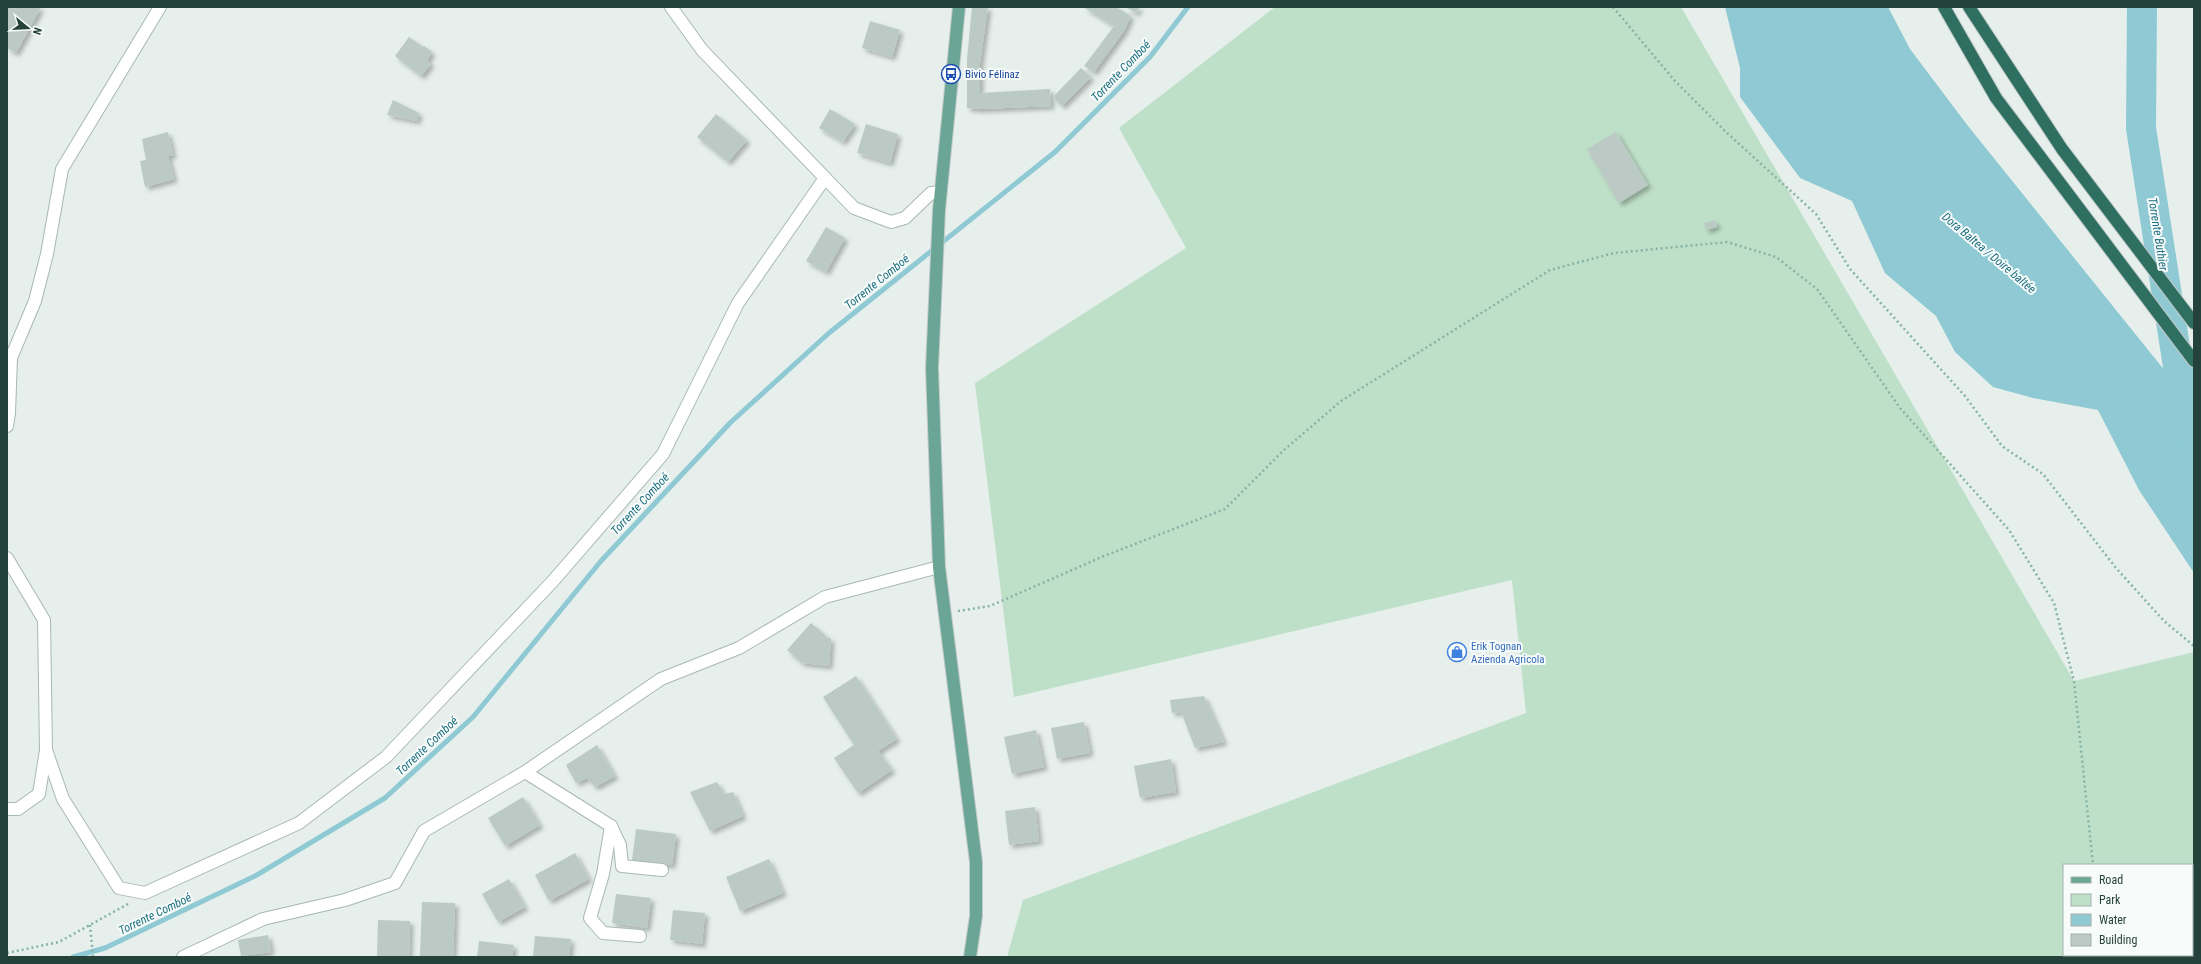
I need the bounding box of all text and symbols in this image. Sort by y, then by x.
north arrow [8,8,48,48]
text: N [30,26,44,36]
water label: Torrente Comboé [1088,37,1154,104]
bus stop icon: Bivio Félinaz [940,63,962,85]
place label: Bivio Félinaz [965,68,1020,81]
water label: Torrente Buthier [2145,196,2171,272]
water label: Dora Baltea / Doire baltée [1939,210,2039,297]
water label: Torrente Comboé [842,251,913,312]
water label: Torrente Comboé [608,470,673,538]
place label: Erik Tognan Azienda Agricola [1471,640,1545,666]
shop icon: Erik Tognan Azienda Agricola [1446,641,1468,663]
water label: Torrente Comboé [393,713,461,778]
legend [2063,864,2193,956]
text: Road [2099,873,2123,887]
water label: Torrente Comboé [116,890,194,938]
text: Park [2099,893,2121,907]
text: Water [2099,913,2127,927]
text: Building [2099,933,2137,947]

